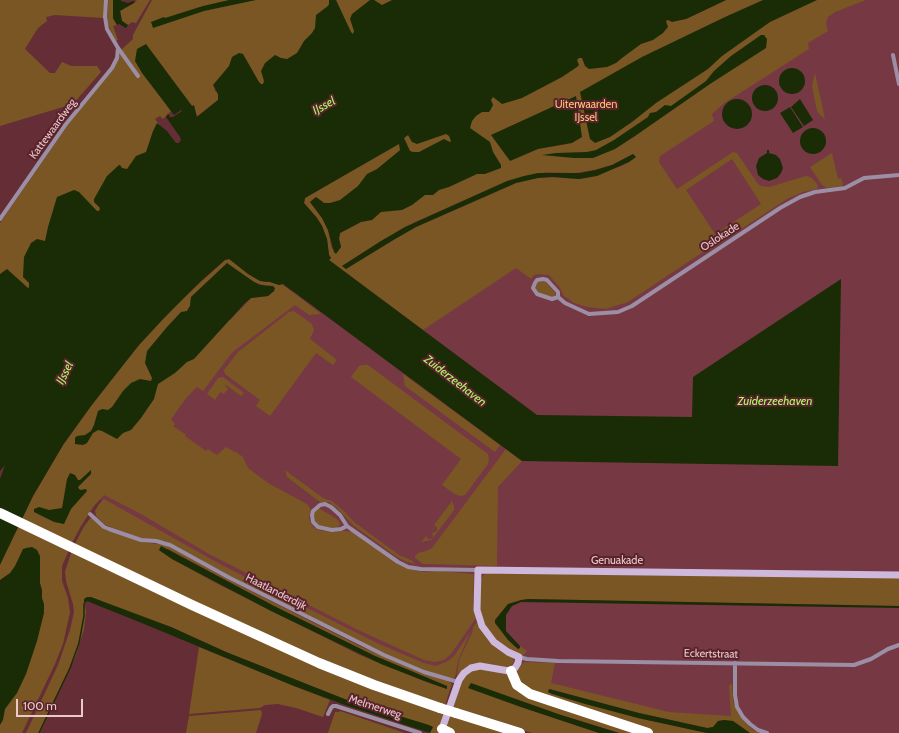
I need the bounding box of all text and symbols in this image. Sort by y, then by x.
water label: IJssel [310,94,338,118]
street label: Kattewaardweg [27,96,79,162]
park label: Uiterwaarden IJssel [555,98,617,124]
street label: Oslokade [698,220,742,254]
water label: Zuiderzeehaven [421,352,489,410]
water label: IJssel [53,359,77,387]
water label: Zuiderzeehaven [737,394,813,408]
street label: Genuakade [591,554,643,568]
street label: Haatlanderdijk [243,571,309,613]
street label: Eckertstraat [684,647,738,661]
scale bar [18,691,85,717]
street label: Melmerweg [347,692,403,722]
text: 100 m [23,698,57,713]

